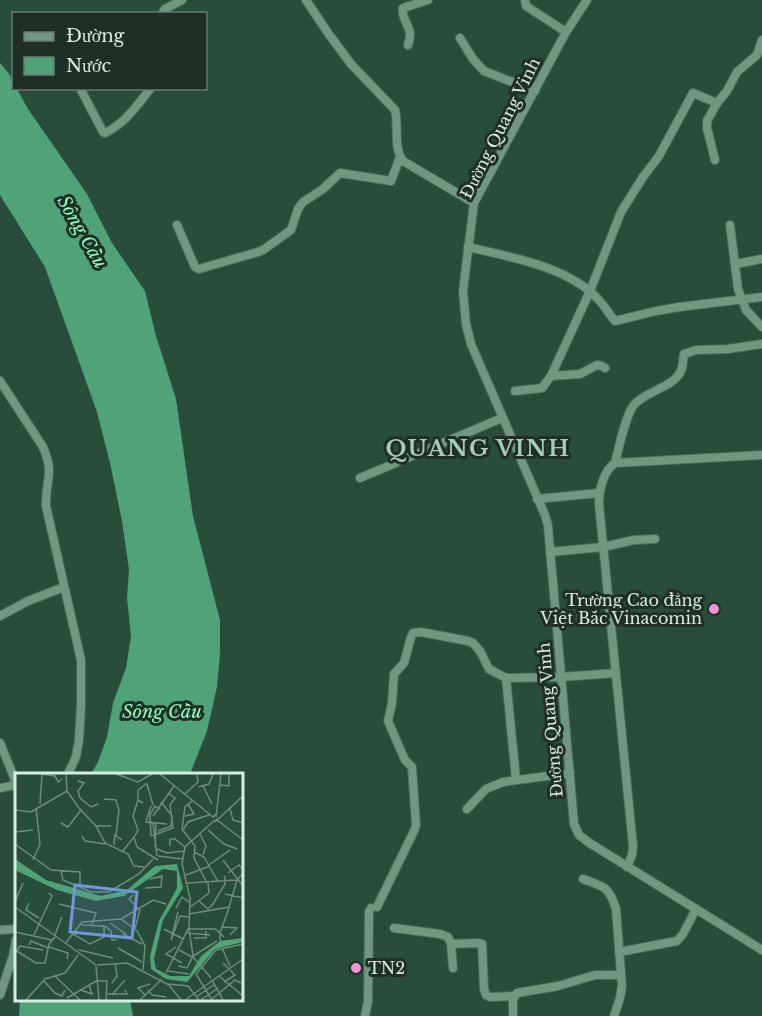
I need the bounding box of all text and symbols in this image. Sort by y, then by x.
legend [12,12,207,90]
text: Đường [66,25,125,47]
street label: Đường Quang Vinh [456,54,544,202]
text: Nước [66,55,112,77]
water label: Sông Cầu [52,192,112,272]
district label: QUANG VINH [385,435,571,462]
place label: Trường Cao đẳng Việt Bắc Vinacomin [539,590,702,628]
marker: Trường Cao đẳng Việt Bắc Vinacomin [707,602,721,616]
street label: Đường Quang Vinh [533,642,567,798]
water label: Sông Cầu [122,701,202,723]
inset map [15,773,243,1001]
place label: TN2 [368,958,405,978]
marker: TN2 [349,961,363,975]

